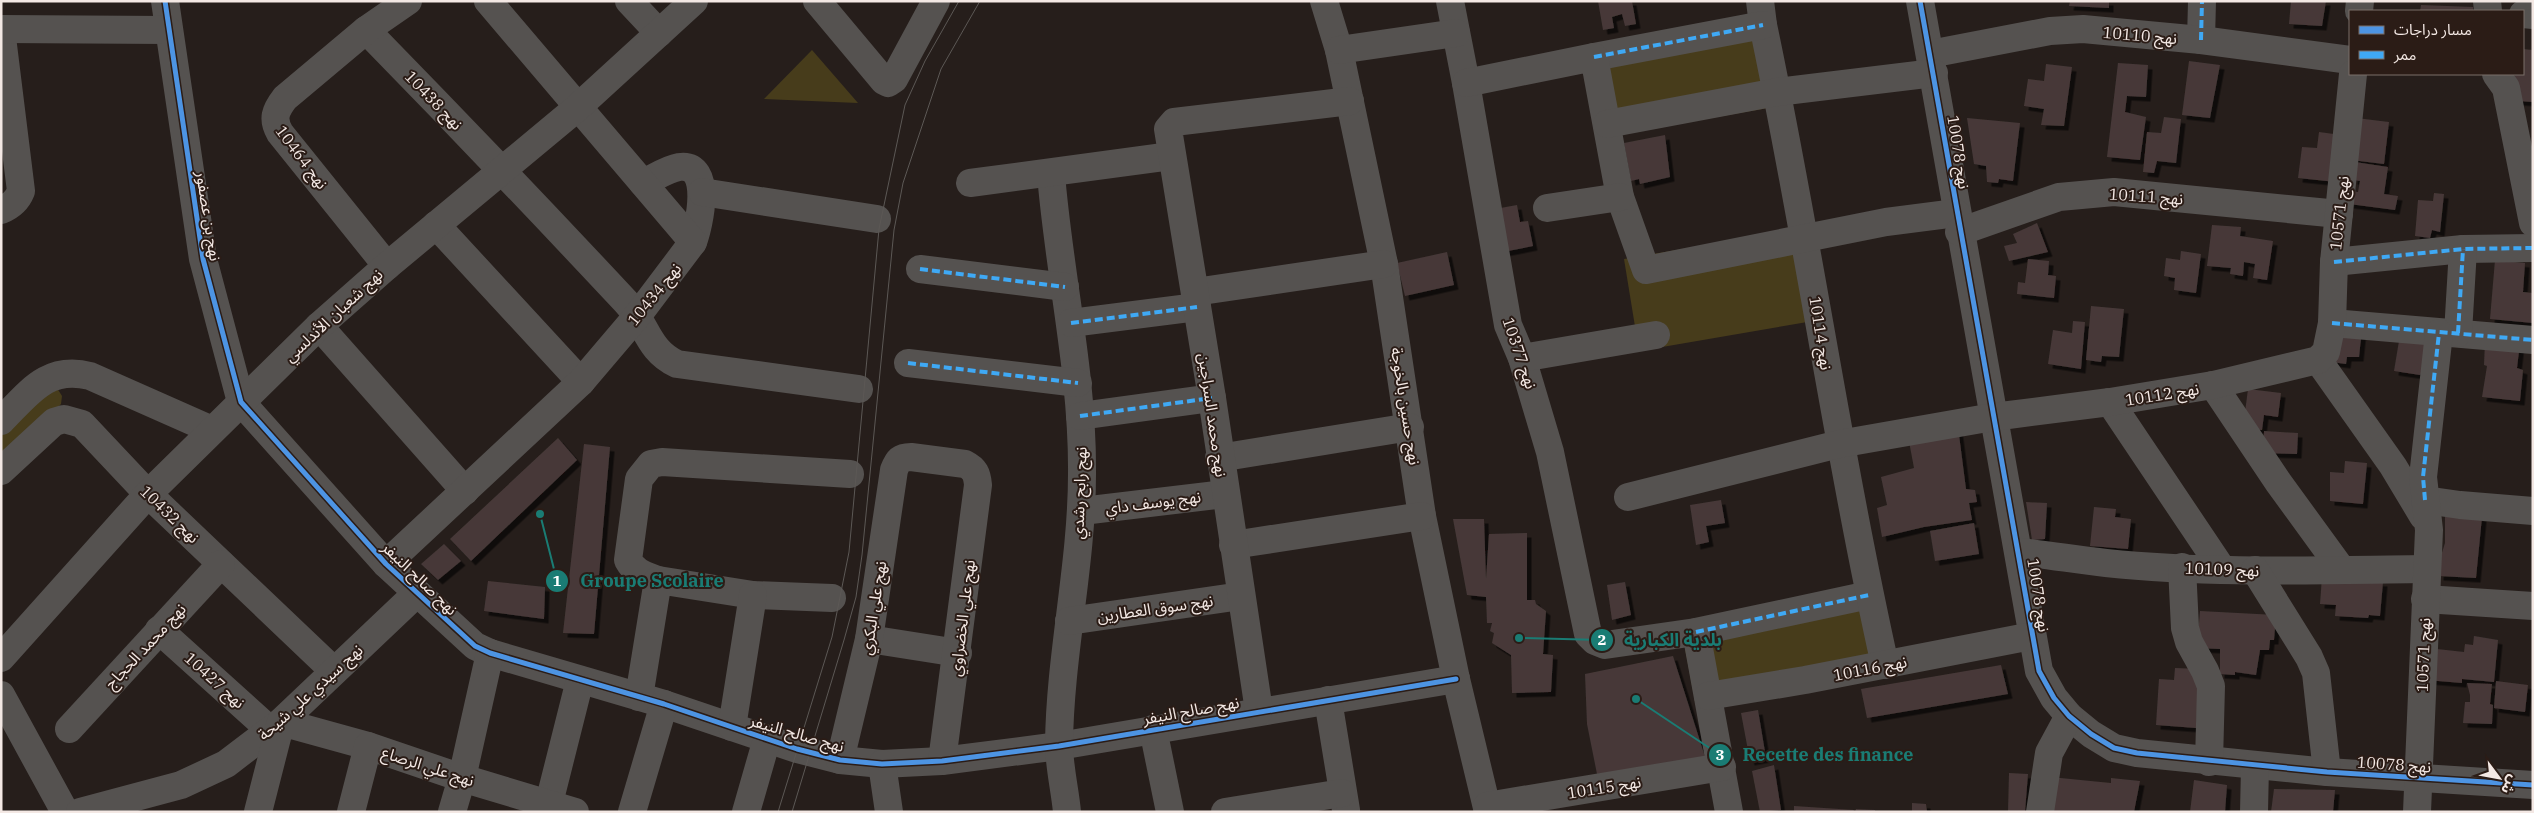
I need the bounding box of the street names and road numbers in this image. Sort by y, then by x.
street label: نهج 10110 [2102,22,2178,51]
street label: نهج 10438 [399,66,467,136]
street label: نهج 10078 [1940,114,1975,191]
street label: نهج 10464 [269,121,332,195]
street label: نهج بن عصفور [189,169,226,263]
street label: نهج 10571 [2325,175,2356,251]
street label: نهج 10111 [2108,183,2184,212]
street label: نهج 10434 [623,259,688,331]
street label: نهج شعبان الأندلسي [279,264,389,368]
street label: نهج 10114 [1802,295,1837,372]
street label: نهج 10377 [1496,315,1542,392]
street label: نهج حسين بالخوجة [1384,346,1425,467]
street label: نهج محمد السراجين [1191,352,1232,479]
street label: نهج 10112 [2124,378,2201,413]
street label: نهج رابح رشدي [1067,446,1094,540]
street label: نهج 10432 [134,481,204,549]
street label: نهج يوسف داي [1104,486,1202,521]
street label: نهج صالح النيفر [375,536,462,621]
street label: نهج 10078 [2020,557,2055,634]
street label: نهج 10109 [2184,558,2260,583]
street label: نهج علي الخضراوي [945,559,982,678]
street label: نهج علي البكري [856,560,893,657]
street label: نهج سوق العطارين [1096,590,1215,629]
street label: نهج محمد الحجاج [100,599,192,695]
street label: نهج 10571 [2412,617,2437,693]
street label: نهج سيدي علي شيحة [253,640,369,747]
street label: نهج 10427 [179,648,249,715]
street label: نهج 10116 [1832,651,1909,688]
street label: نهج صالح النيفر [1140,692,1241,731]
street label: نهج صالح النيفر [746,710,847,759]
street label: نهج علي الرصاع [378,742,477,793]
street label: نهج 10078 [2356,751,2432,780]
street label: نهج 10115 [1566,771,1643,806]

